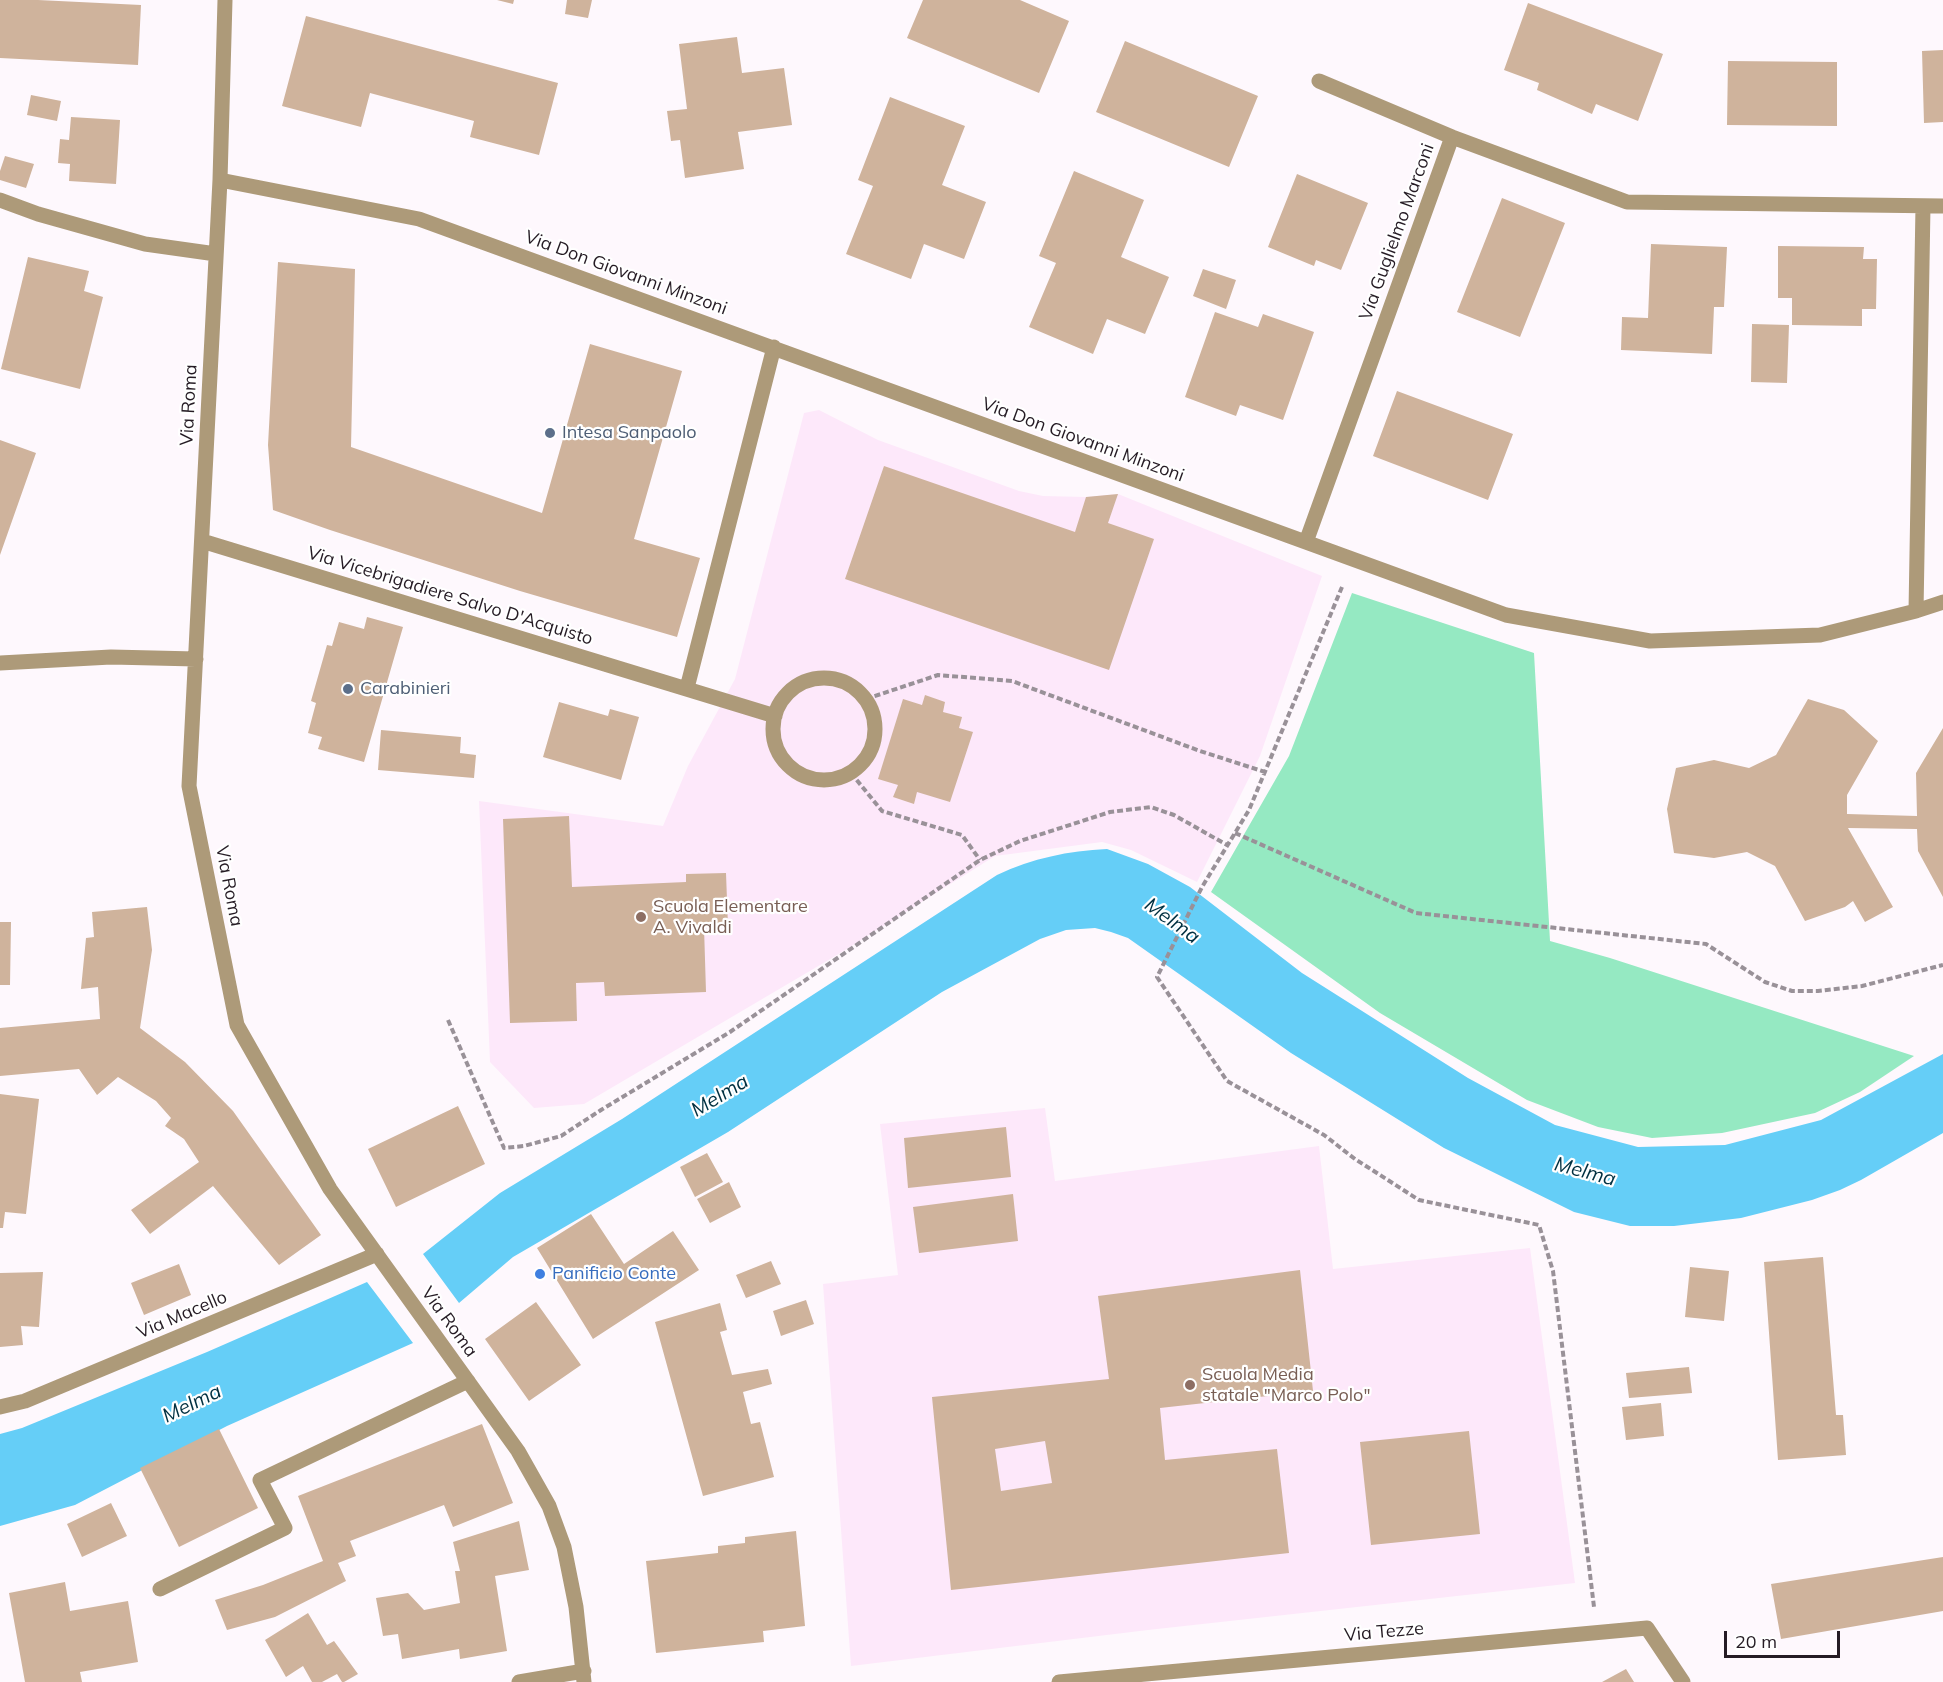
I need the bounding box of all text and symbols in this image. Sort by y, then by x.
street label: Via Guglielmo Marconi [1355,141,1439,323]
street label: Via Don Giovanni Minzoni [522,226,730,320]
street label: Via Roma [176,364,202,446]
street label: Via Don Giovanni Minzoni [979,393,1187,487]
place label: Intesa Sanpaolo [562,422,697,444]
marker: Intesa Sanpaolo [543,426,557,440]
street label: Via Vicebrigadiere Salvo D'Acquisto [305,542,595,650]
place label: Carabinieri [360,678,451,700]
marker: Carabinieri [341,682,355,696]
street label: Via Roma [211,844,247,928]
water label: Melma [1140,893,1204,949]
place label: Scuola Elementare A. Vivaldi [653,896,808,938]
marker: Scuola Elementare A. Vivaldi [634,910,648,924]
water label: Melma [687,1070,753,1122]
water label: Melma [1552,1152,1618,1192]
place label: Panificio Conte [552,1263,676,1285]
marker: Panificio Conte [533,1267,547,1281]
street label: Via Roma [416,1283,482,1361]
street label: Via Macello [134,1286,230,1344]
place label: Scuola Media statale "Marco Polo" [1202,1364,1370,1406]
marker: Scuola Media statale "Marco Polo" [1183,1378,1197,1392]
water label: Melma [159,1380,225,1428]
street label: Via Tezze [1343,1618,1425,1646]
scale bar [1727,1619,1842,1657]
text: 20 m [1735,1630,1777,1653]

